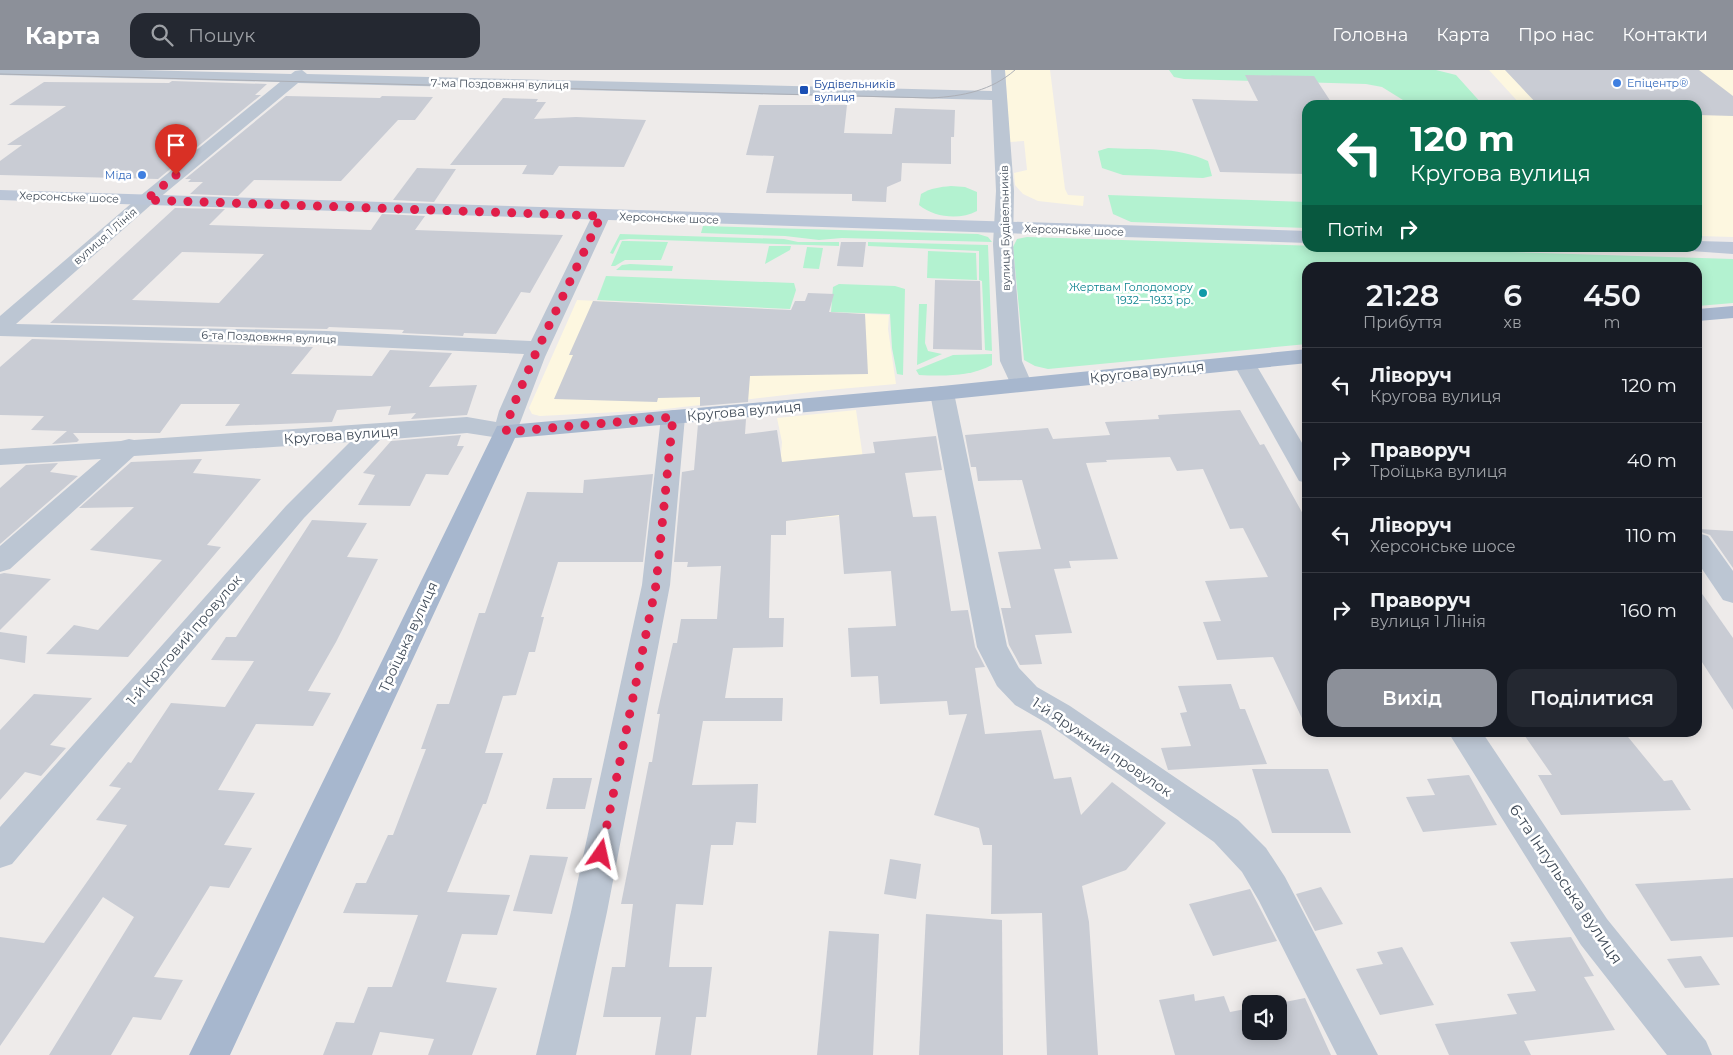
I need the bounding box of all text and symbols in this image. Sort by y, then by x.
search box [130,13,480,58]
text: Карта [25,21,100,50]
icon: search [148,21,176,49]
text: Пошук [188,24,255,47]
text: Головна [1332,24,1408,46]
text: Карта [1436,24,1490,46]
text: Про нас [1518,24,1594,46]
text: Контакти [1622,24,1708,46]
street label: 7-ма Поздовжня вулиця [431,76,569,92]
place label: Епіцентр® [1627,76,1688,90]
place label: Будівельників вулиця [814,77,895,104]
marker: Епіцентр® [1611,77,1623,89]
marker: Будівельників вулиця [798,84,810,96]
text: 120 m [1410,117,1515,160]
icon: left [1327,120,1392,185]
pin [155,124,197,175]
icon: arrive [162,131,190,159]
text: Кругова вулиця [1410,160,1591,187]
street label: вулиця Будівельників [997,165,1013,291]
place label: Міда [105,168,132,182]
marker: Міда [136,169,148,181]
street label: Херсонське шосе [19,188,119,206]
street label: вулиця 1 Лінія [70,205,140,267]
street label: Херсонське шосе [619,209,719,227]
icon: right [1394,215,1422,243]
text: Потім [1327,218,1384,241]
street label: Херсонське шосе [1024,221,1124,239]
text: 21:28 [1366,277,1439,314]
text: 6 [1503,277,1522,314]
text: 450 [1583,277,1641,314]
place label: Жертвам Голодомору 1932—1933 рр. [1069,280,1194,307]
marker: Жертвам Голодомору 1932—1933 рр. [1197,287,1209,299]
text: Прибуття [1363,313,1442,332]
text: хв [1504,313,1522,332]
text: m [1603,313,1620,332]
street label: 6-та Поздовжня вулиця [201,328,337,346]
street label: Кругова вулиця [1089,357,1205,387]
text: Ліворуч [1370,364,1452,387]
icon: left [1327,371,1355,399]
text: 120 m [1622,374,1677,397]
text: Кругова вулиця [1370,387,1501,406]
street label: Кругова вулиця [686,397,802,425]
street label: Кругова вулиця [283,422,399,448]
text: Праворуч [1370,439,1471,462]
icon: right [1327,446,1355,474]
text: 40 m [1627,449,1677,472]
text: Троїцька вулиця [1370,462,1507,481]
text: Ліворуч [1370,514,1452,537]
icon: left [1327,521,1355,549]
text: 110 m [1626,524,1677,547]
text: Херсонське шосе [1370,537,1516,556]
street label: 1-й Круговий провулок [122,571,246,709]
street label: Троїцька вулиця [374,579,442,695]
text: Праворуч [1370,589,1471,612]
icon: right [1327,596,1355,624]
text: 160 m [1621,599,1677,622]
text: вулиця 1 Лінія [1370,612,1486,631]
button: Вихід [1327,669,1497,727]
button: Поділитися [1507,669,1677,727]
street label: 1-й Яружний провулок [1029,694,1175,800]
street label: 6-та Інгульська вулиця [1505,801,1627,967]
position arrow [574,827,626,879]
map controls [1242,995,1287,1040]
button: sound [1242,995,1287,1040]

